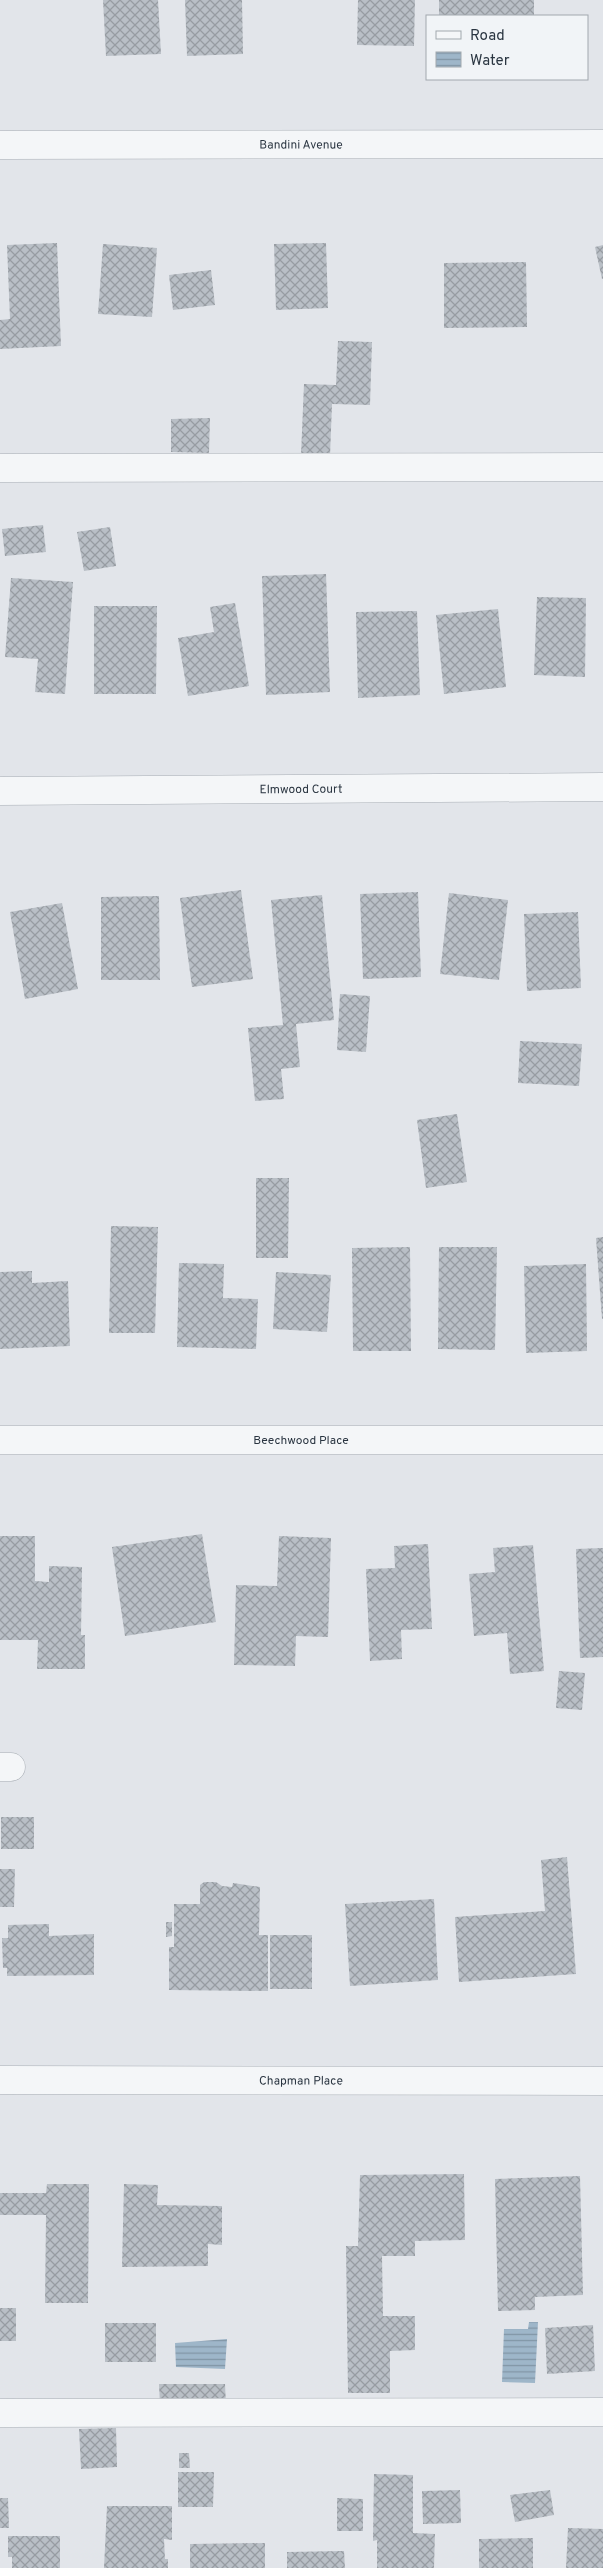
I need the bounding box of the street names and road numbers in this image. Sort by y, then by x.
street label: Bandini Avenue [259,137,343,154]
street label: Elmwood Court [259,782,343,798]
street label: Beechwood Place [253,1433,349,1449]
street label: Chapman Place [259,2073,343,2090]

